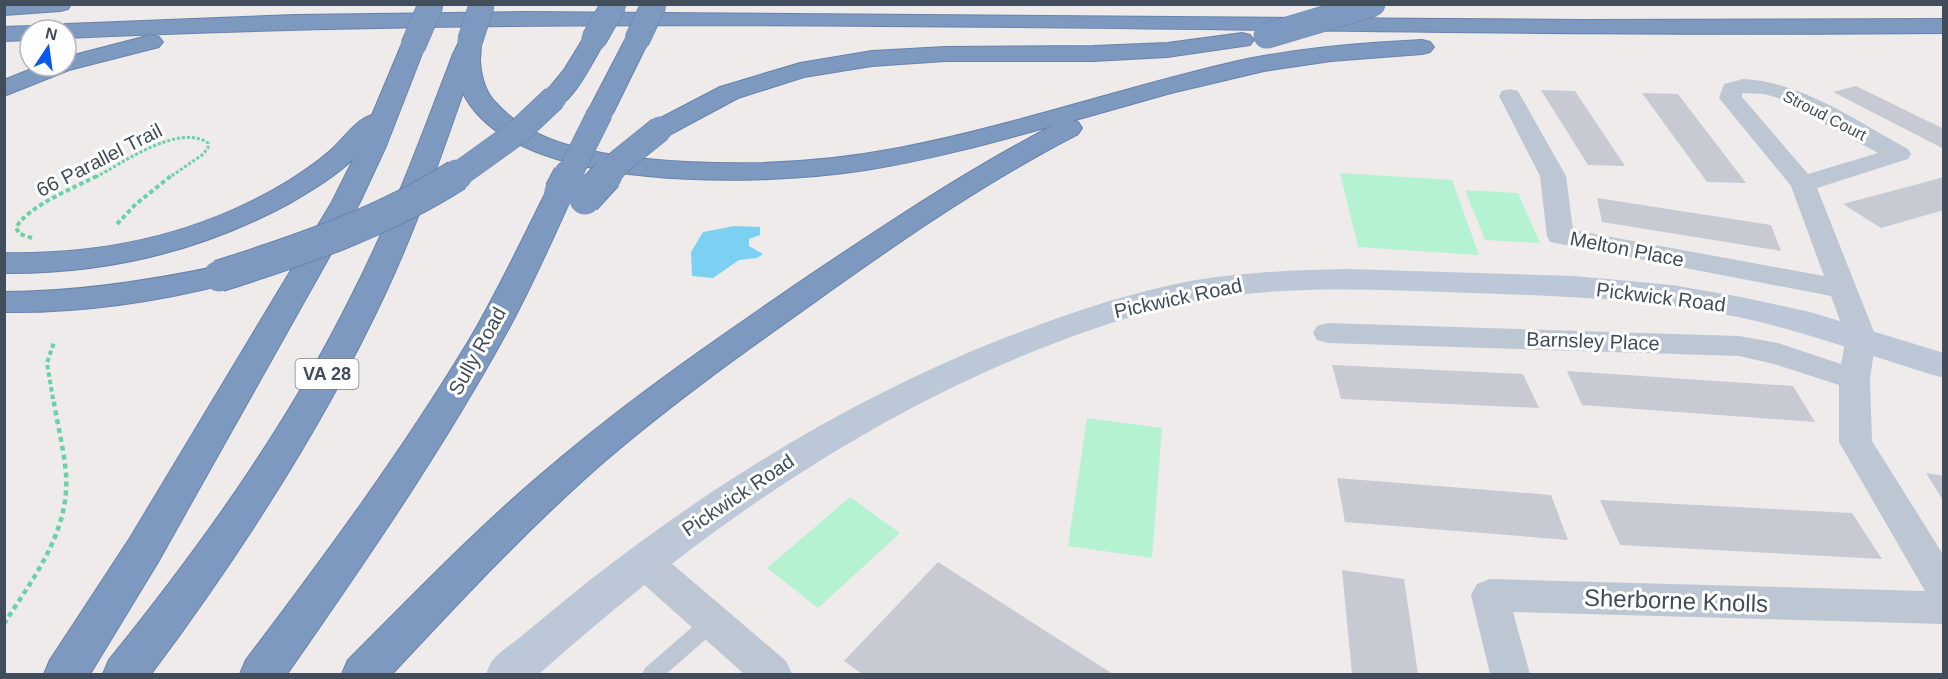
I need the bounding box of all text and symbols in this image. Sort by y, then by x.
north arrow [18,18,78,78]
text: N [44,24,59,43]
street label: Stroud Court [1780,87,1870,144]
street label: 66 Parallel Trail [33,119,165,201]
street label: Melton Place [1568,227,1686,271]
street label: Pickwick Road [1112,274,1244,322]
street label: Pickwick Road [1595,278,1727,316]
street label: Sully Road [444,303,510,399]
street label: Barnsley Place [1526,328,1660,354]
road number: VA 28 [296,359,358,389]
street label: Pickwick Road [678,450,798,540]
street label: Sherborne Knolls [1584,584,1768,617]

